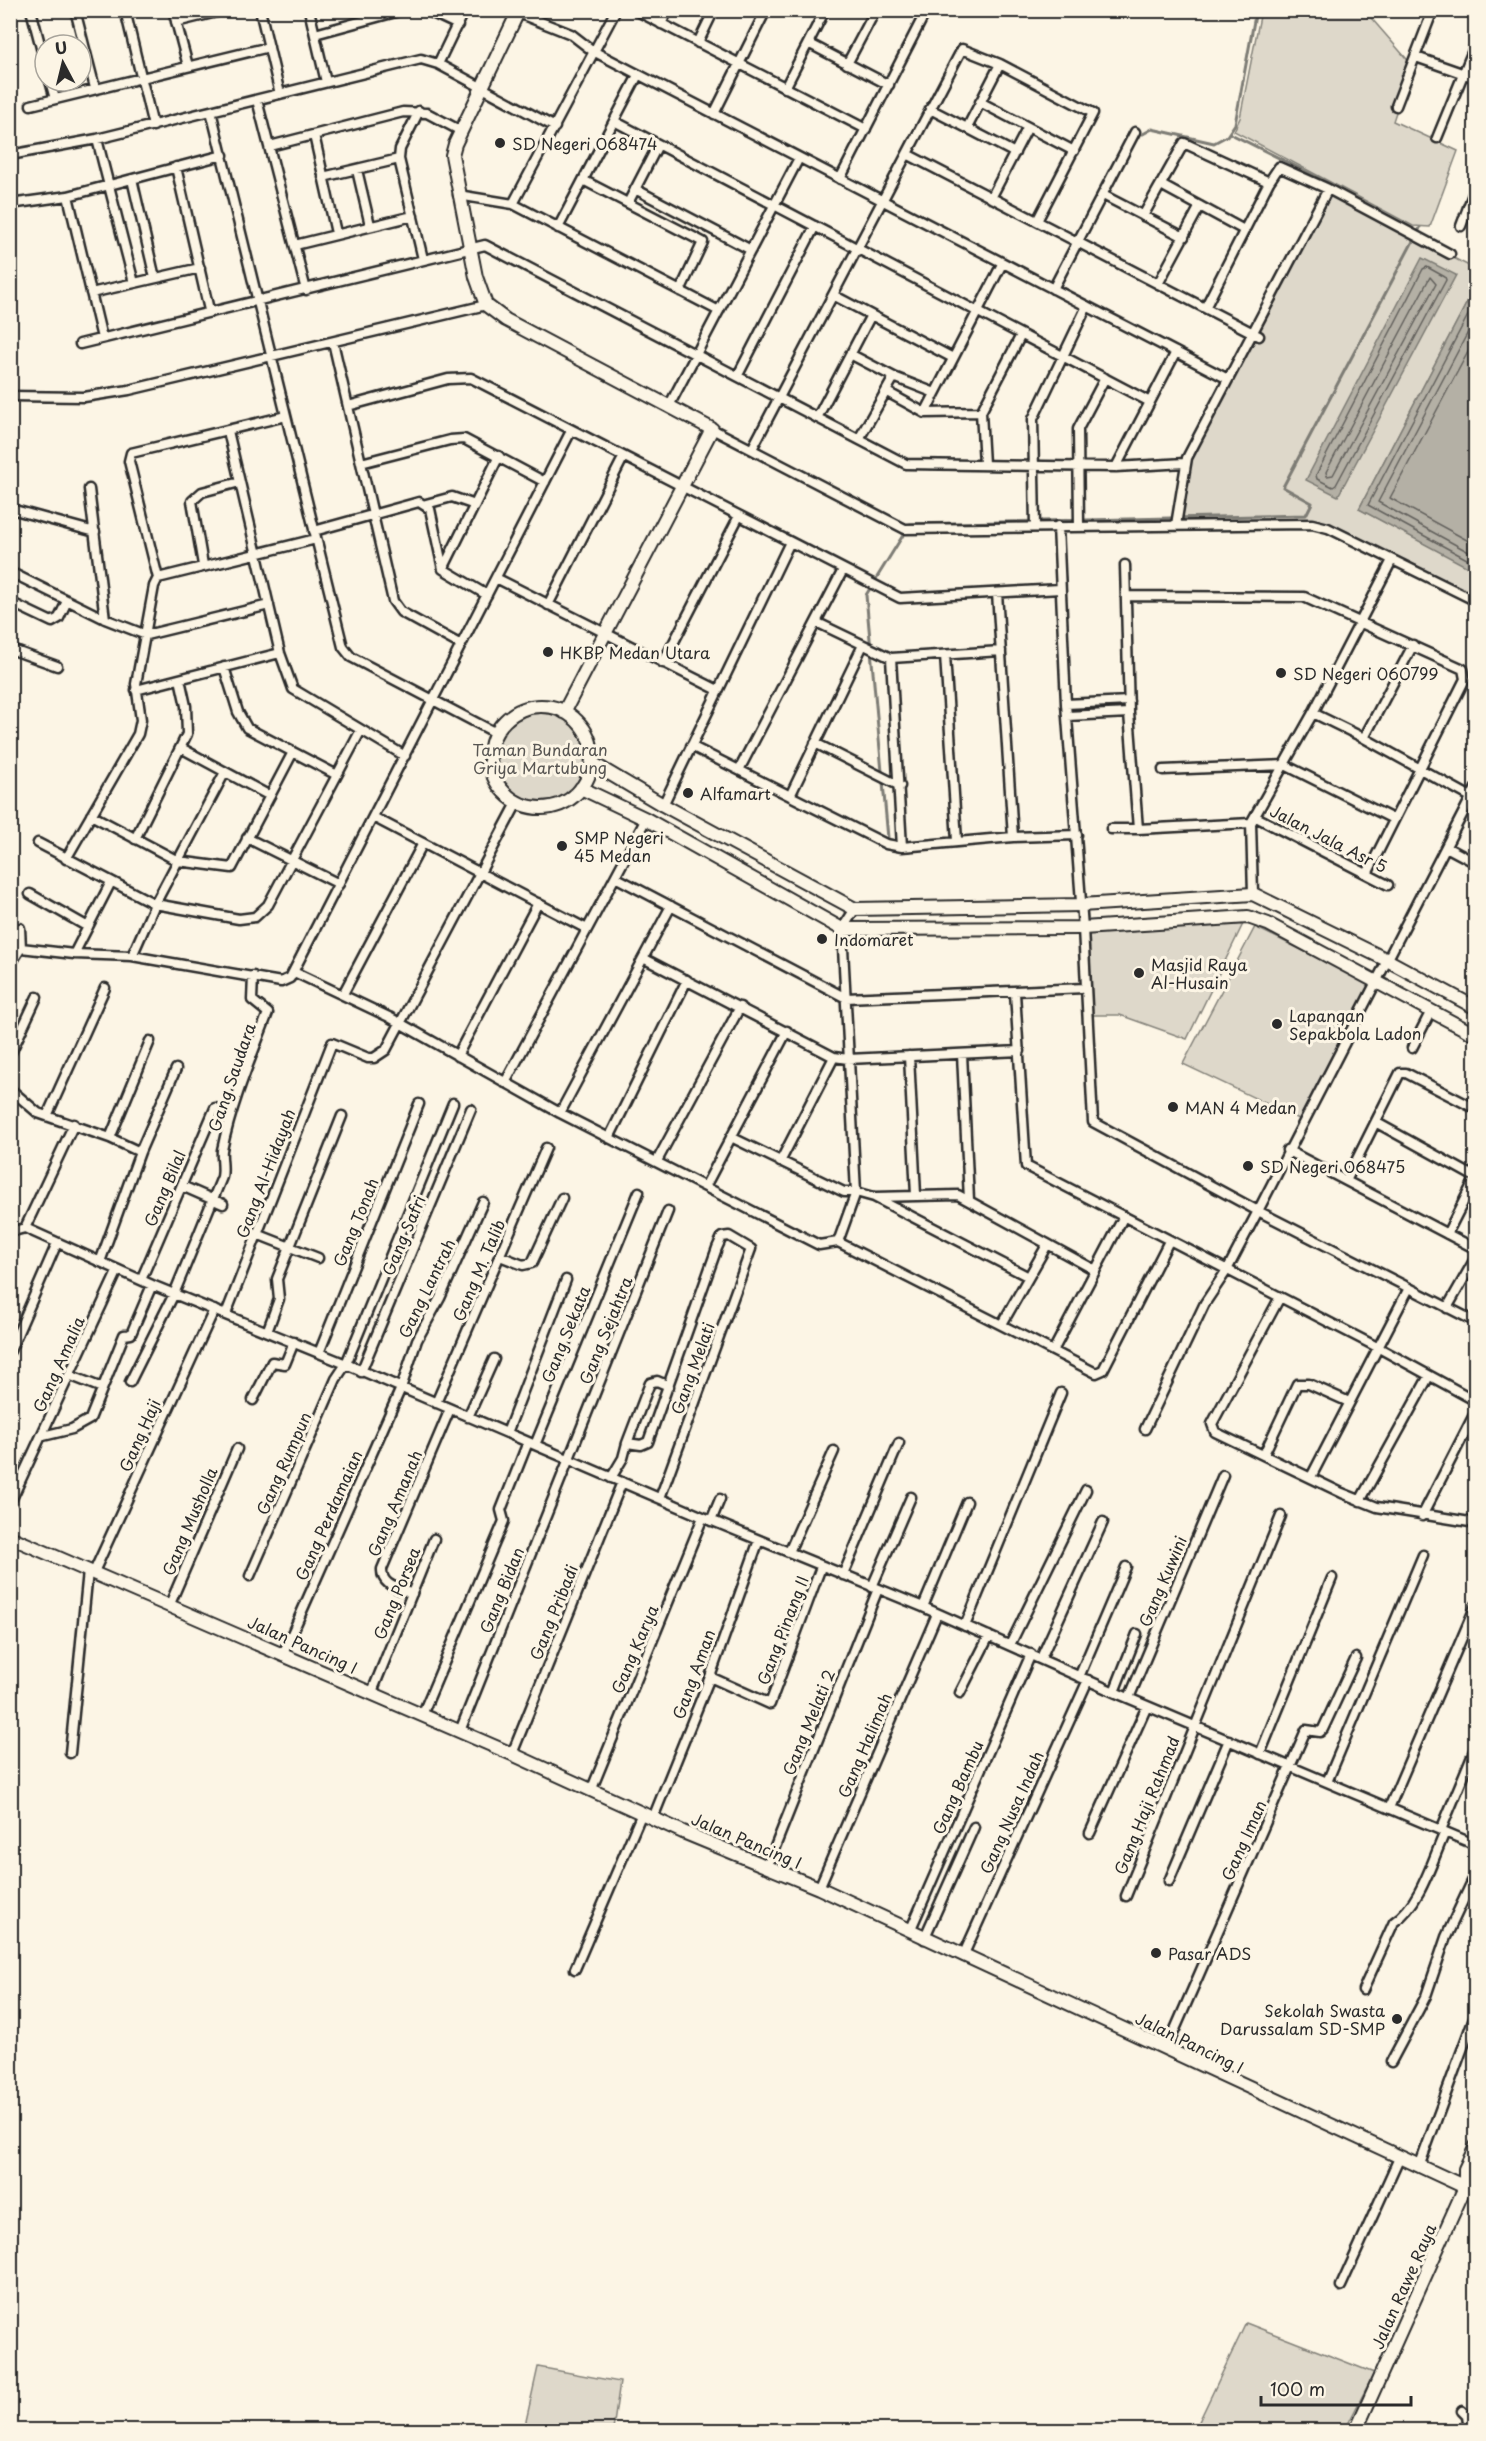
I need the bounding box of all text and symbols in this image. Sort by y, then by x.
north arrow [33,33,93,93]
text: U [54,34,69,60]
place label: SD Negeri 068474 [512,131,658,155]
marker: SD Negeri 068474 [493,136,507,150]
place label: HKBP Medan Utara [560,640,710,664]
marker: HKBP Medan Utara [541,645,555,659]
place label: SD Negeri 060799 [1293,661,1439,685]
marker: SD Negeri 060799 [1274,666,1288,680]
park label: Taman Bundaran Griya Martubung [472,737,608,779]
place label: Alfamart [700,781,771,805]
marker: Alfamart [681,786,695,800]
street label: Jalan Jala Asr 5 [1266,798,1392,878]
place label: SMP Negeri 45 Medan [574,825,664,867]
marker: SMP Negeri 45 Medan [555,839,569,853]
place label: Indomaret [834,927,914,951]
marker: Indomaret [815,932,829,946]
place label: Masjid Raya Al-Husain [1151,952,1247,994]
marker: Masjid Raya Al-Husain [1132,966,1146,980]
place label: Lapangan Sepakbola Ladon [1289,1003,1421,1045]
marker: Lapangan Sepakbola Ladon [1270,1017,1284,1031]
street label: Gang Saudara [201,1019,261,1135]
place label: MAN 4 Medan [1185,1095,1297,1119]
marker: MAN 4 Medan [1166,1100,1180,1114]
street label: Gang Al-Hidayah [229,1105,301,1241]
street label: Gang Bilal [137,1146,191,1230]
place label: SD Negeri 068475 [1260,1154,1405,1178]
marker: SD Negeri 068475 [1241,1159,1255,1173]
street label: Gang Tonah [326,1174,384,1270]
street label: Gang Safri [375,1191,431,1279]
street label: Gang M. Talib [446,1215,510,1325]
street label: Gang Lantrah [392,1234,460,1342]
street label: Gang Sejahtra [572,1272,638,1388]
street label: Gang Sekata [535,1282,595,1386]
street label: Gang Amalia [26,1312,90,1416]
street label: Gang Melati [664,1319,720,1417]
street label: Gang Haji [112,1395,166,1475]
street label: Gang Rumpun [250,1408,316,1518]
street label: Gang Perdamaian [288,1446,368,1584]
street label: Gang Amanah [361,1446,427,1560]
street label: Gang Musholla [155,1463,223,1579]
street label: Gang Kuwini [1132,1532,1192,1630]
street label: Gang Porsea [367,1543,425,1643]
street label: Gang Bidan [473,1543,529,1637]
street label: Gang Pribadi [523,1561,583,1663]
street label: Gang Pinang II [750,1572,814,1688]
street label: Gang Karya [605,1601,663,1697]
street label: Jalan Pancing I [244,1609,362,1679]
street label: Gang Aman [666,1626,720,1722]
street label: Gang Melati 2 [776,1665,840,1779]
street label: Gang Halimah [831,1689,897,1801]
street label: Gang Haji Rahmad [1107,1732,1185,1878]
street label: Gang Bambu [926,1736,988,1838]
street label: Gang Nusa Indah [973,1747,1049,1877]
street label: Gang Iman [1215,1796,1271,1884]
street label: Jalan Pancing I [688,1806,806,1874]
place label: Pasar ADS [1168,1941,1251,1965]
marker: Pasar ADS [1149,1946,1163,1960]
place label: Sekolah Swasta Darussalam SD-SMP [1220,1998,1385,2040]
street label: Jalan Pancing I [1132,2005,1248,2079]
marker: Sekolah Swasta Darussalam SD-SMP [1390,2012,1404,2026]
street label: Jalan Rawe Raya [1365,2219,1441,2353]
scale bar [1261,2369,1411,2407]
text: 100 m [1270,2375,1325,2402]

